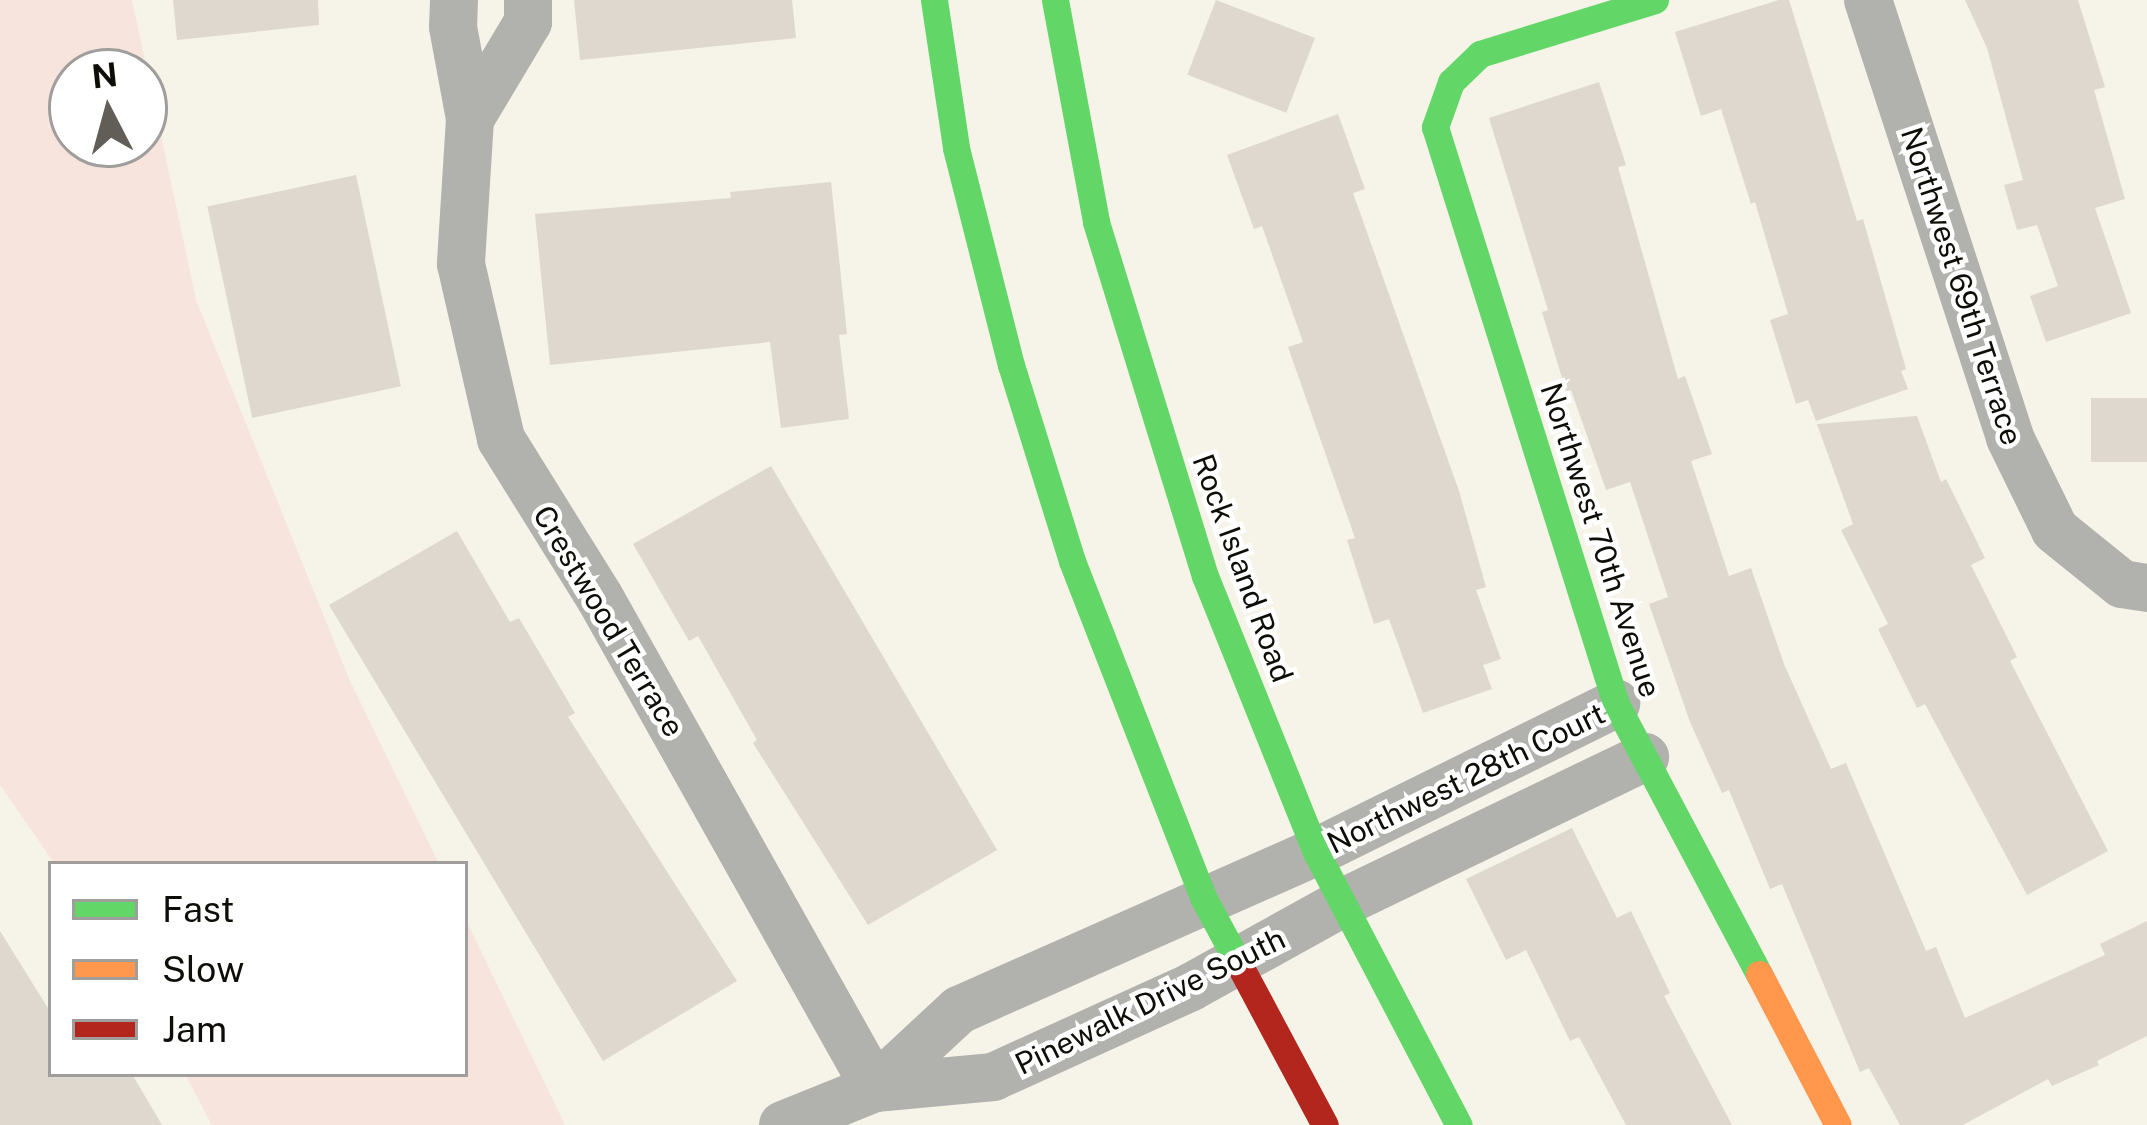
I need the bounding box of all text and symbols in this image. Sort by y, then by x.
north arrow [48,48,168,168]
text: N [90,55,119,95]
street label: Northwest 69th Terrace [1894,123,2030,449]
street label: Northwest 70th Avenue [1533,378,1669,702]
street label: Rock Island Road [1185,449,1301,687]
street label: Crestwood Terrace [526,499,692,743]
street label: Northwest 28th Court [1321,695,1611,861]
legend [48,861,468,1077]
text: Fast [162,888,235,930]
street label: Pinewalk Drive South [1009,920,1291,1082]
text: Slow [162,948,244,990]
text: Jam [162,1008,227,1050]

